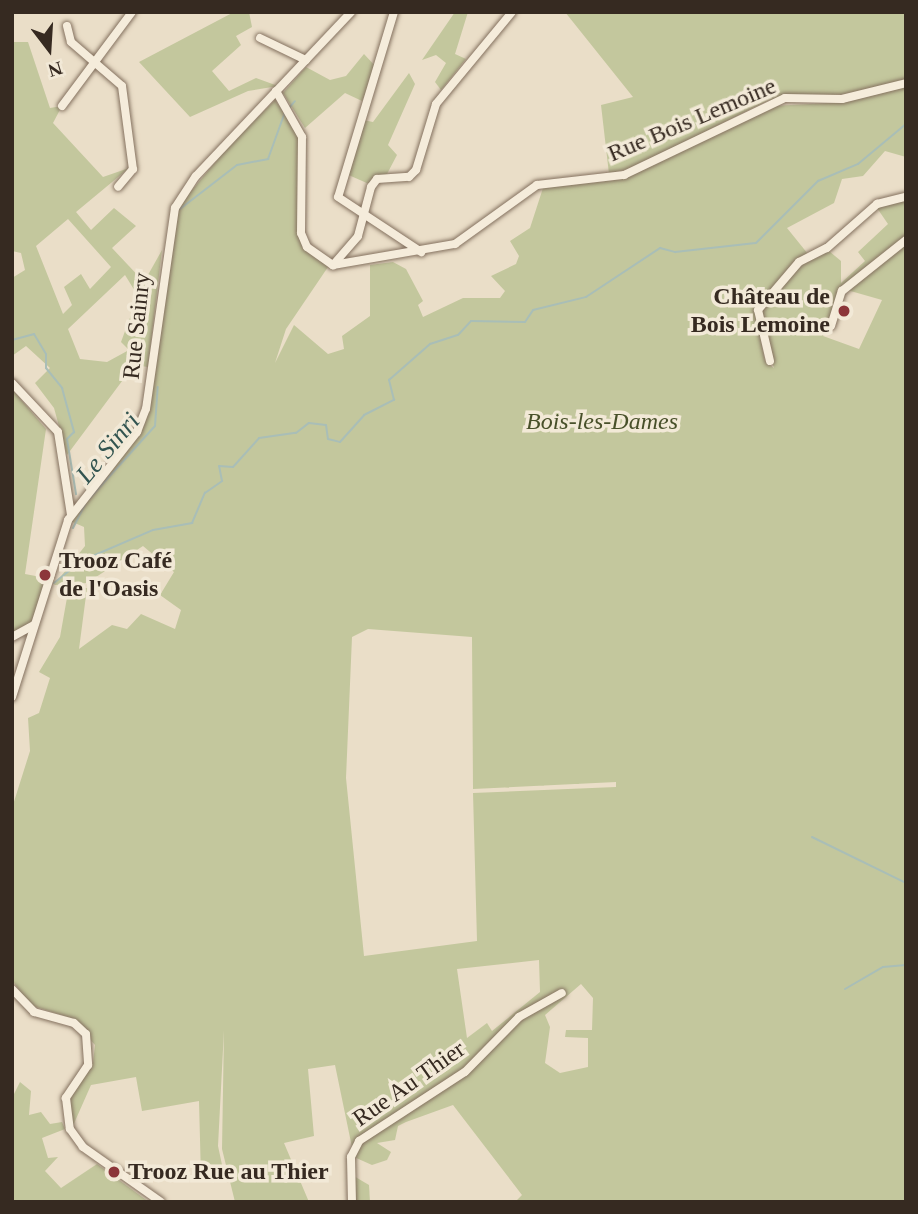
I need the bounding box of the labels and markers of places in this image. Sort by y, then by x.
place label: Château de Bois Lemoine [691,283,830,339]
marker: Château de Bois Lemoine [836,303,852,319]
place label: Trooz Café de l'Oasis [59,547,172,603]
marker: Trooz Café de l'Oasis [37,567,53,583]
place label: Trooz Rue au Thier [128,1158,329,1186]
marker: Trooz Rue au Thier [106,1164,122,1180]

